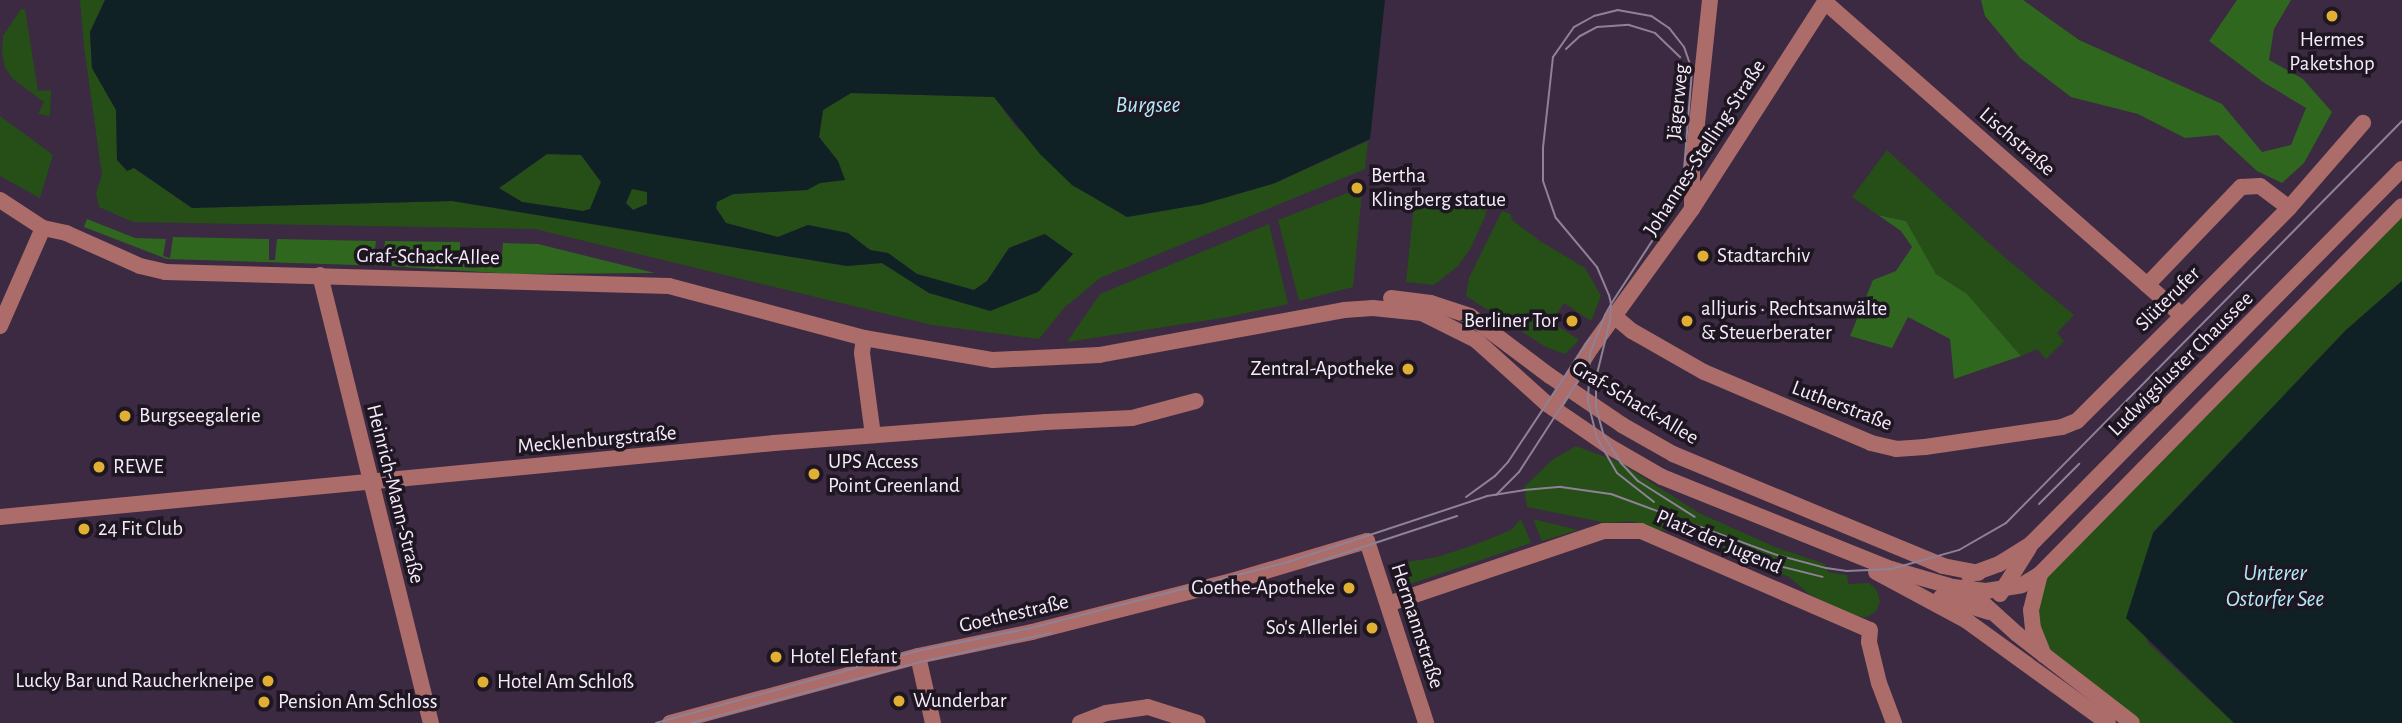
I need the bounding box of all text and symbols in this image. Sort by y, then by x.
marker: Hermes Paketshop [2324,8,2340,24]
place label: Hermes Paketshop [2289,27,2375,77]
street label: Johannes-Stelling-Straße [1639,55,1771,241]
street label: Jägerweg [1661,63,1695,141]
water label: Burgsee [1116,92,1180,120]
street label: Lischstraße [1974,102,2060,182]
place label: Bertha Klingberg statue [1371,163,1506,213]
marker: Bertha Klingberg statue [1349,180,1365,196]
street label: Graf-Schack-Allee [356,243,500,271]
place label: Stadtarchiv [1717,243,1810,269]
marker: Stadtarchiv [1695,248,1711,264]
street label: Slüterufer [2130,261,2206,337]
street label: Ludwigsluster Chaussee [2103,286,2259,442]
place label: alljuris · Rechtsanwälte & Steuerberater [1701,296,1887,346]
place label: Berliner Tor [1464,308,1558,334]
marker: Berliner Tor [1564,313,1580,329]
marker: alljuris · Rechtsanwälte & Steuerberater [1679,313,1695,329]
street label: Graf-Schack-Allee [1567,355,1703,451]
place label: Zentral-Apotheke [1250,356,1394,382]
marker: Zentral-Apotheke [1400,361,1416,377]
street label: Lutherstraße [1788,375,1896,437]
street label: Heinrich-Mann-Straße [361,402,429,586]
place label: Burgseegalerie [139,403,261,429]
marker: Burgseegalerie [117,408,133,424]
street label: Mecklenburgstraße [516,420,678,460]
place label: UPS Access Point Greenland [828,449,960,499]
place label: REWE [113,454,164,480]
marker: REWE [91,459,107,475]
marker: UPS Access Point Greenland [806,466,822,482]
street label: Platz der Jugend [1652,504,1786,580]
place label: 24 Fit Club [98,516,183,542]
marker: 24 Fit Club [76,521,92,537]
street label: Hermannstraße [1385,560,1449,692]
water label: Unterer Ostorfer See [2226,560,2324,614]
place label: Goethe-Apotheke [1191,575,1335,601]
marker: Goethe-Apotheke [1341,580,1357,596]
street label: Goethestraße [957,589,1071,639]
place label: So's Allerlei [1266,615,1358,641]
marker: So's Allerlei [1364,620,1380,636]
place label: Hotel Elefant [790,644,897,670]
marker: Hotel Elefant [768,649,784,665]
place label: Lucky Bar und Raucherkneipe [15,668,254,694]
place label: Hotel Am Schloß [497,669,634,695]
marker: Lucky Bar und Raucherkneipe [260,673,276,689]
marker: Hotel Am Schloß [475,674,491,690]
place label: Wunderbar [913,688,1006,714]
place label: Pension Am Schloss [278,689,438,715]
marker: Wunderbar [891,693,907,709]
marker: Pension Am Schloss [256,694,272,710]

